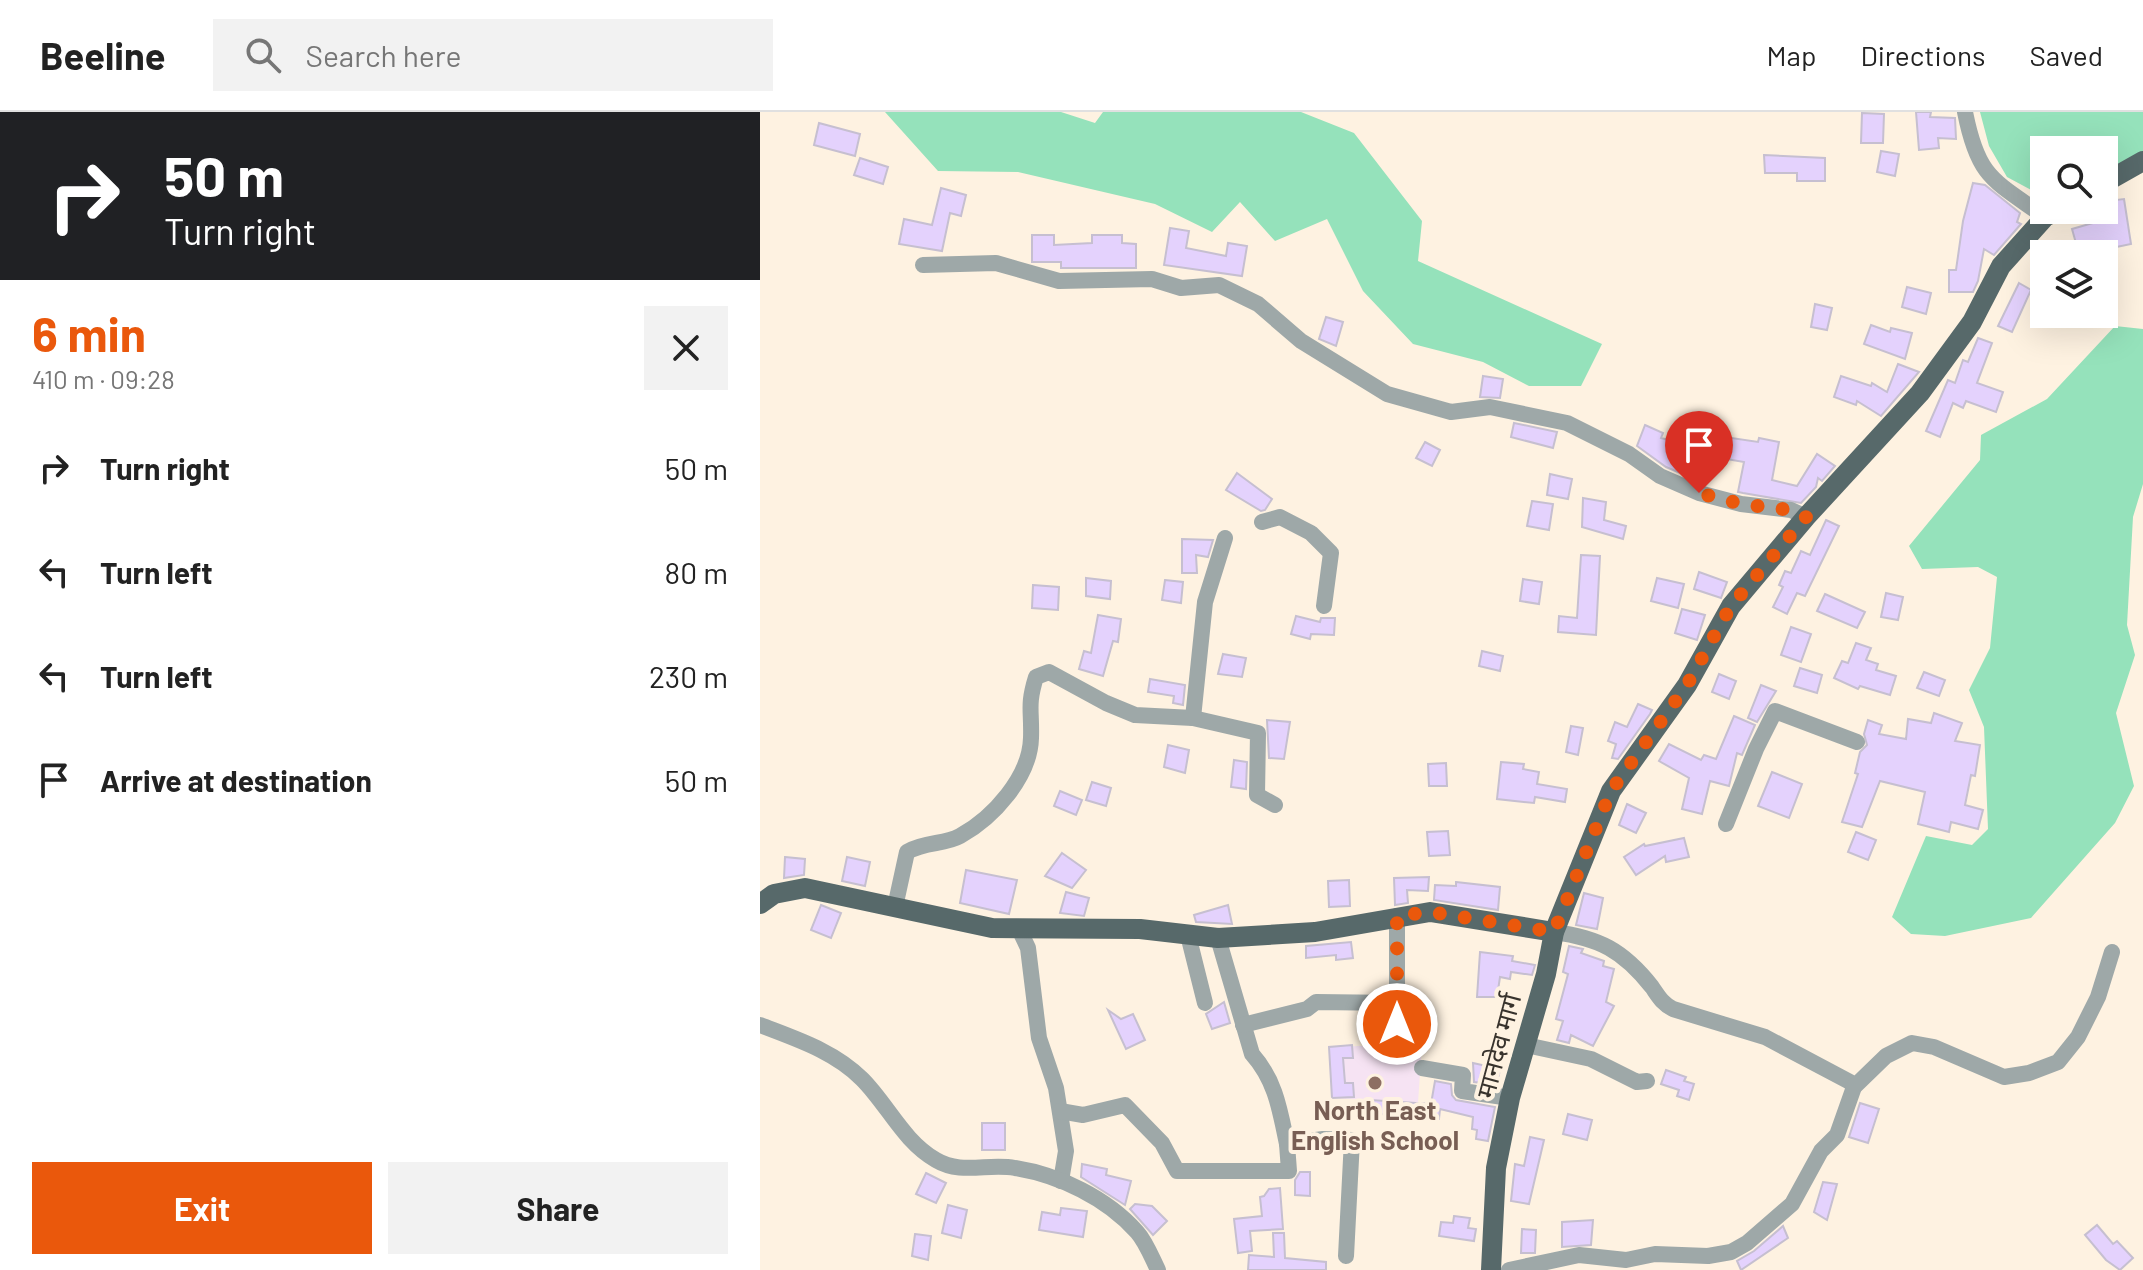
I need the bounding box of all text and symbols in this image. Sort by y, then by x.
search box [213,19,773,91]
text: Beeline [40,32,165,78]
icon: search [241,33,285,77]
text: Search here [305,37,461,73]
text: Map [1767,38,1816,72]
text: Directions [1860,38,1986,72]
text: Saved [2030,38,2103,72]
map controls [2030,136,2118,328]
button: search [2030,136,2118,224]
text: 50 m [164,141,284,208]
icon: right [32,144,136,248]
text: Turn right [164,209,316,252]
button: layers [2030,240,2118,328]
text: 6 min [32,304,146,362]
button: close [644,306,728,390]
text: 410 m · 09:28 [32,363,175,394]
pin [1665,411,1733,493]
icon: arrive [1677,423,1721,467]
icon: right [32,446,76,490]
text: Turn right [100,450,230,486]
text: 50 m [665,450,728,486]
icon: left [32,550,76,594]
text: Turn left [100,554,213,590]
text: 80 m [665,554,728,590]
icon: left [32,654,76,698]
text: Turn left [100,658,213,694]
text: 230 m [649,658,728,694]
icon: arrive [32,758,76,802]
text: Arrive at destination [100,762,372,798]
text: 50 m [665,762,728,798]
position arrow [1355,982,1439,1066]
street label: मानदेव मार्ग [1469,989,1527,1101]
marker: North East English School [1366,1074,1384,1092]
place label: North East English School [1291,1094,1459,1155]
button: Exit [32,1162,372,1254]
button: Share [388,1162,728,1254]

